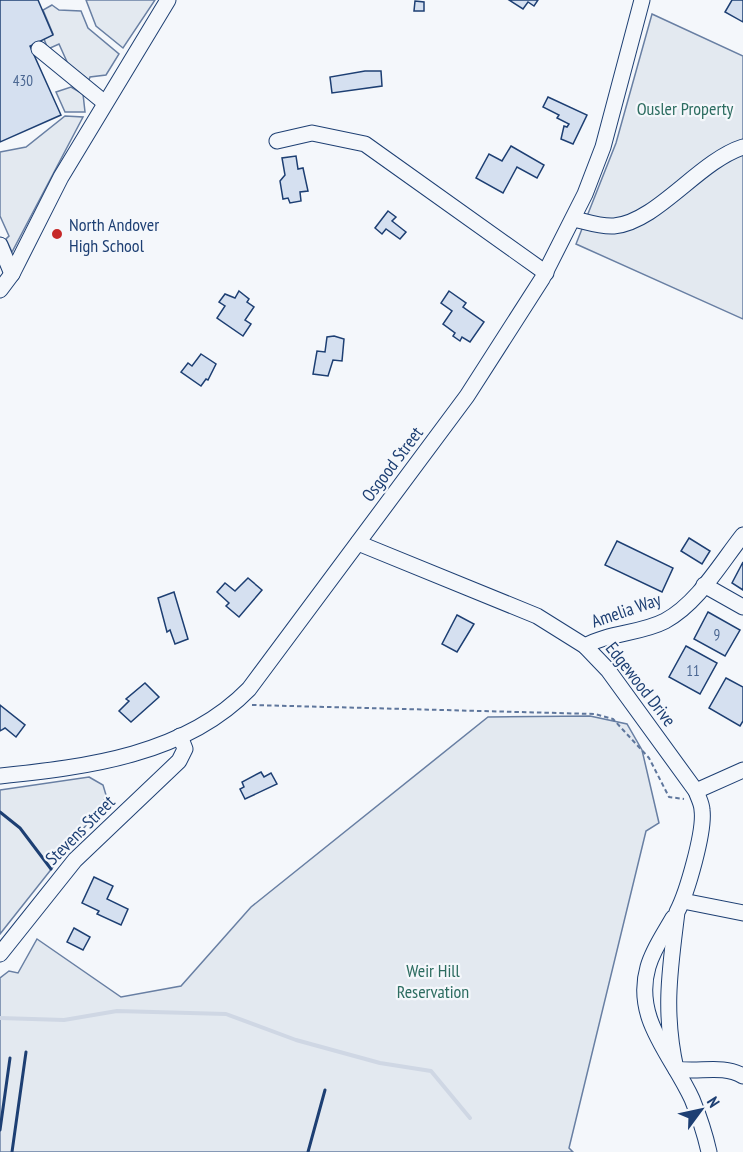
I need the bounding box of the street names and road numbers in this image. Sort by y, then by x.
street label: Osgood Street [356,422,428,506]
street label: Amelia Way [588,587,664,633]
street label: Edgewood Drive [601,637,681,731]
street label: Stevens Street [40,790,120,870]

